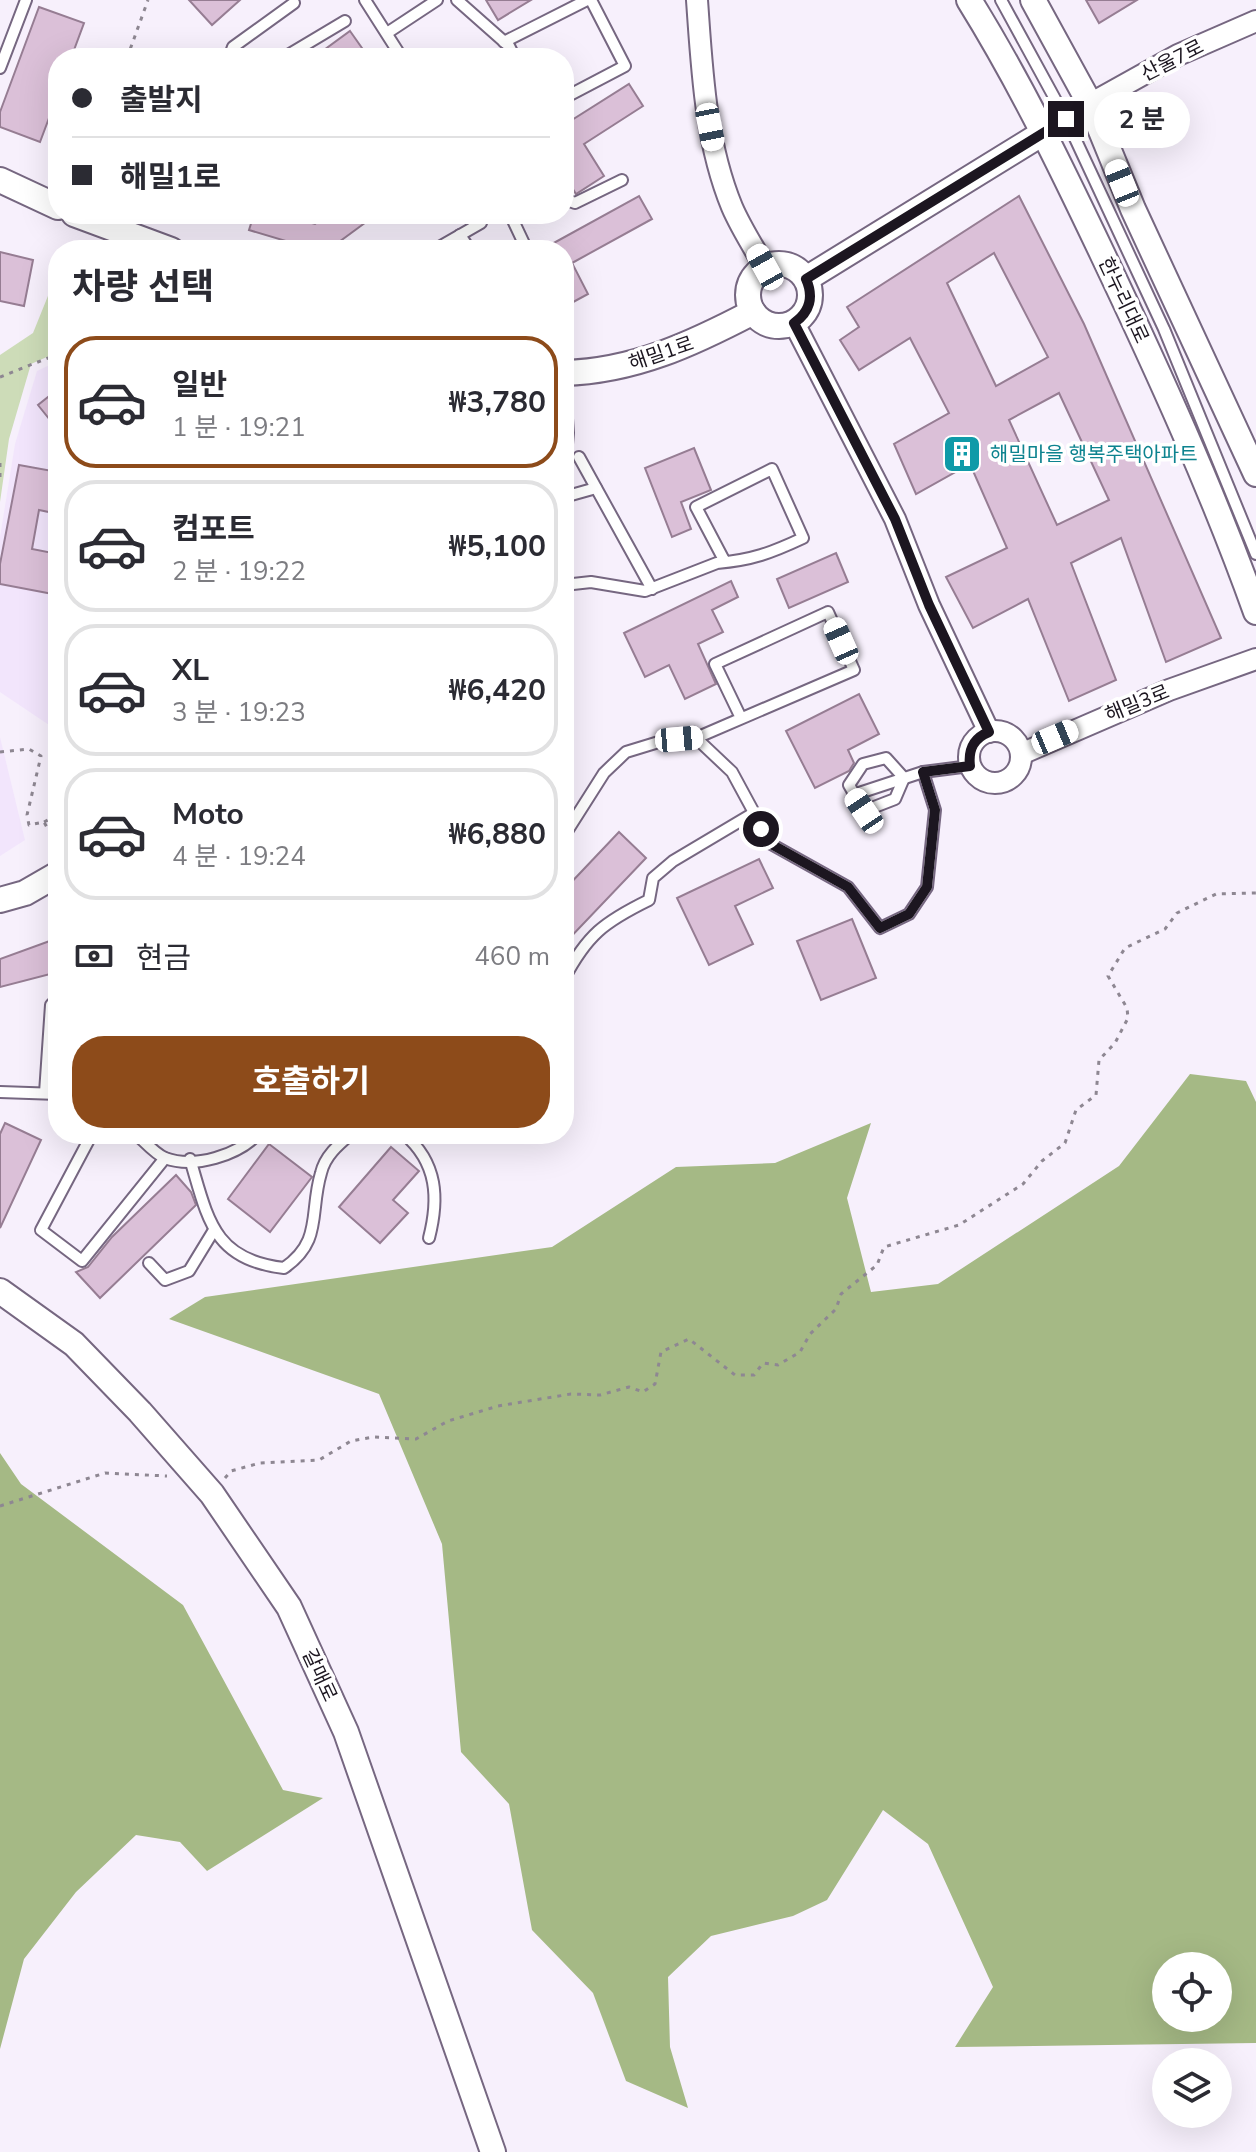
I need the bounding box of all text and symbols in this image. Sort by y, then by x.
street label: 산울7로 [1136,33,1208,88]
text: 출발지 [120,80,203,121]
callout: 2 분 [1094,91,1190,147]
car [694,101,726,153]
route end [1048,101,1084,137]
text: 2 분 [1119,102,1165,137]
car [1102,156,1142,210]
text: 해밀1로 [120,157,221,198]
car [743,240,787,294]
street label: 한누리대로 [1092,253,1155,348]
text: 차량 선택 [72,263,214,312]
street label: 해밀1로 [625,330,697,377]
text: 일반 [172,365,227,406]
icon: car [76,366,148,438]
text: ₩3,780 [449,382,546,423]
text: 1 분 · 19:21 [172,410,306,445]
building icon: 해밀마을 행복주택아파트 [941,433,983,475]
place label: 해밀마을 행복주택아파트 [990,441,1198,468]
text: 컴포트 [172,509,255,550]
icon: car [76,510,148,582]
text: ₩5,100 [449,526,546,567]
text: 2 분 · 19:22 [172,554,306,589]
car [820,614,862,668]
text: XL [172,650,209,691]
icon: car [76,654,148,726]
text: ₩6,420 [449,670,546,711]
street label: 해밀3로 [1101,678,1173,729]
text: 3 분 · 19:23 [172,695,306,730]
car [1028,717,1082,757]
car [654,725,704,753]
car [841,784,887,838]
text: Moto [172,794,244,835]
icon: car [76,798,148,870]
route start [743,811,779,847]
text: ₩6,880 [449,814,546,855]
text: 4 분 · 19:24 [172,839,306,874]
icon: cash [72,934,116,978]
text: 현금 [136,938,191,979]
text: 460 m [474,939,550,974]
button: 호출하기 [72,1036,550,1128]
street label: 갈매로 [296,1644,343,1706]
map controls [1152,1952,1232,2128]
button: locate [1152,1952,1232,2032]
button: layers [1152,2048,1232,2128]

